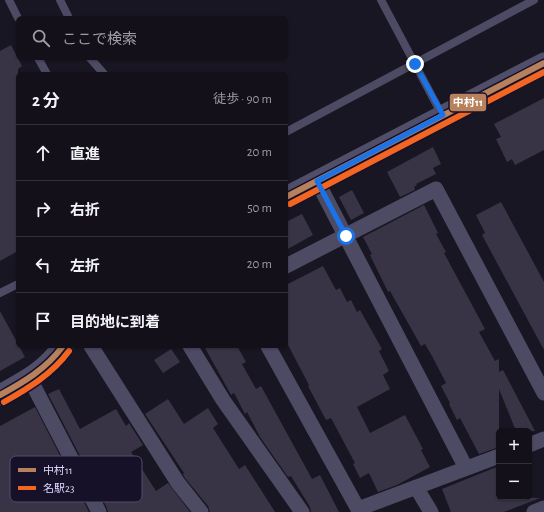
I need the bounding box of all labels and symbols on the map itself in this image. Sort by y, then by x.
route end [406,55,424,73]
line badge: 中村11 [449,93,487,112]
text: 中村11 [453,97,483,108]
route start [337,227,355,245]
legend [10,456,142,502]
text: 中村11 [43,465,73,476]
text: 名駅23 [43,482,75,494]

